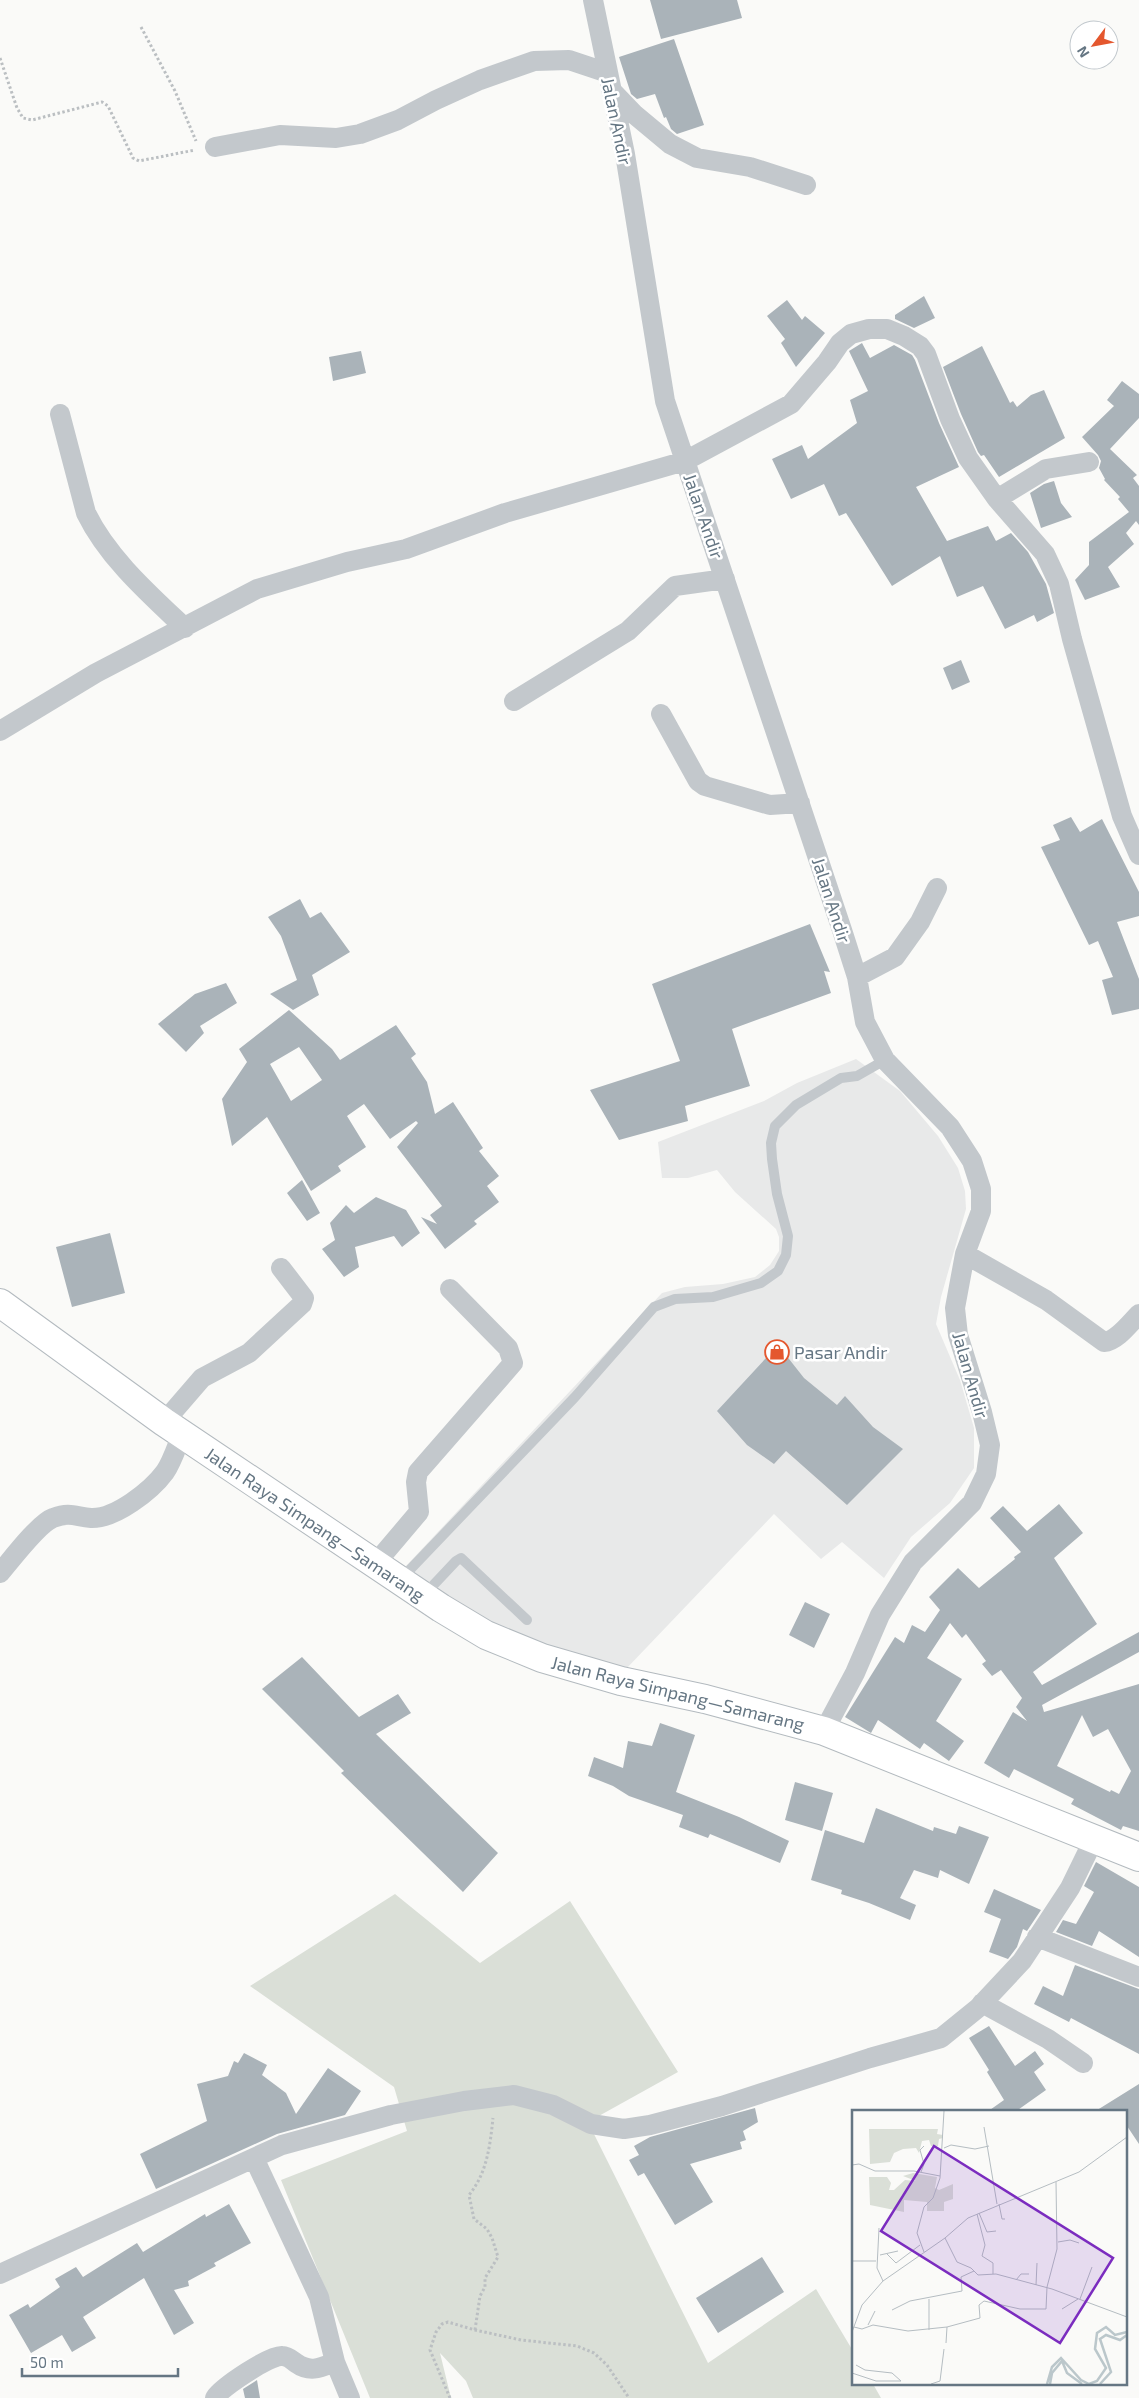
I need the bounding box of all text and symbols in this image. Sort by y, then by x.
north arrow [1069,20,1119,70]
text: N [1073,43,1092,61]
street label: Jalan Andir [597,75,637,167]
street label: Jalan Andir [679,470,729,562]
street label: Jalan Andir [808,854,856,946]
street label: Jalan Andir [948,1329,994,1421]
shop icon: Pasar Andir [764,1339,790,1365]
place label: Pasar Andir [794,1341,888,1363]
street label: Jalan Raya Simpang—Samarang [201,1442,429,1606]
street label: Jalan Raya Simpang—Samarang [549,1651,807,1735]
inset map [852,2110,1126,2386]
scale bar [22,2346,179,2378]
text: 50 m [30,2353,64,2371]

